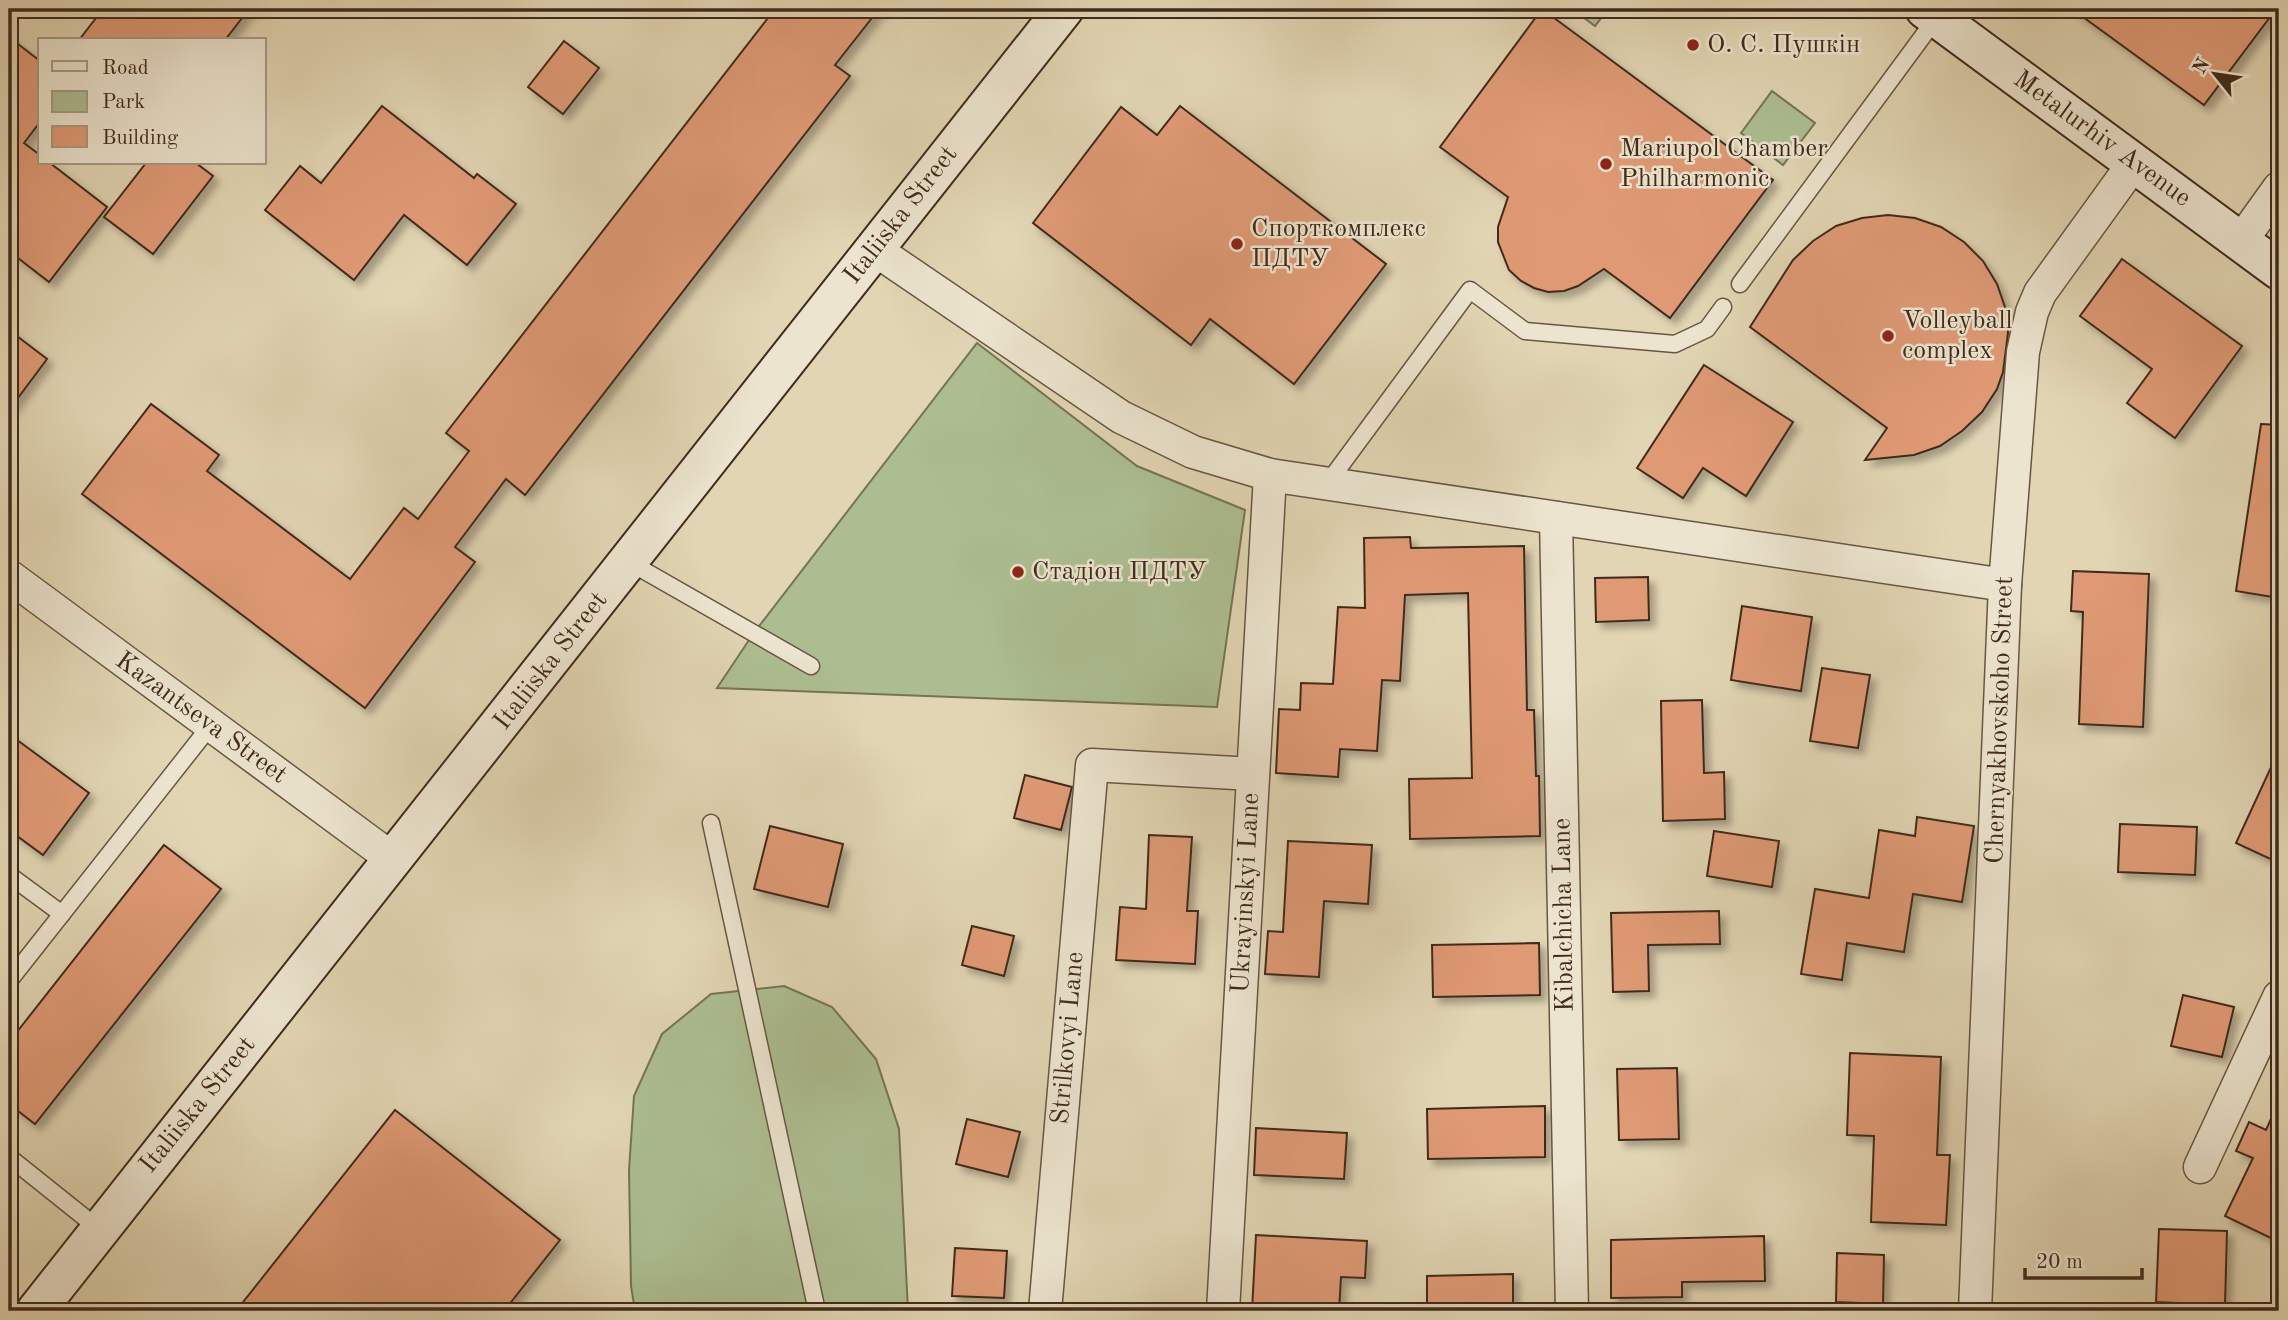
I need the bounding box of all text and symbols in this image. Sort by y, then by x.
place label: О. С. Пушкін [1707,32,1860,58]
marker: О. С. Пушкін [1685,37,1701,53]
legend [38,38,266,164]
north arrow [2180,38,2250,108]
text: N [2191,55,2215,78]
text: Road [102,58,149,79]
street label: Metalurhiv Avenue [2009,66,2195,212]
text: Park [102,92,145,113]
text: Building [102,128,179,149]
place label: Mariupol Chamber Philharmonic [1620,136,1828,192]
street label: Italiiska Street [839,141,963,289]
marker: Mariupol Chamber Philharmonic [1598,156,1614,172]
place label: Спорткомплекс ПДТУ [1251,216,1426,272]
marker: Спорткомплекс ПДТУ [1229,236,1245,252]
place label: Volleyball complex [1902,308,2012,364]
marker: Volleyball complex [1880,328,1896,344]
place label: Стадіон ПДТУ [1032,559,1207,585]
marker: Стадіон ПДТУ [1010,564,1026,580]
street label: Chernyakhovskoho Street [1982,576,2018,864]
street label: Italiiska Street [489,587,613,735]
street label: Kazantseva Street [110,647,292,789]
street label: Ukrayinskyi Lane [1228,792,1264,994]
street label: Kibalchicha Lane [1549,818,1579,1012]
street label: Strilkovyi Lane [1047,951,1089,1125]
street label: Italiiska Street [135,1032,261,1178]
scale bar [2025,1236,2143,1280]
text: 20 m [2036,1252,2083,1273]

